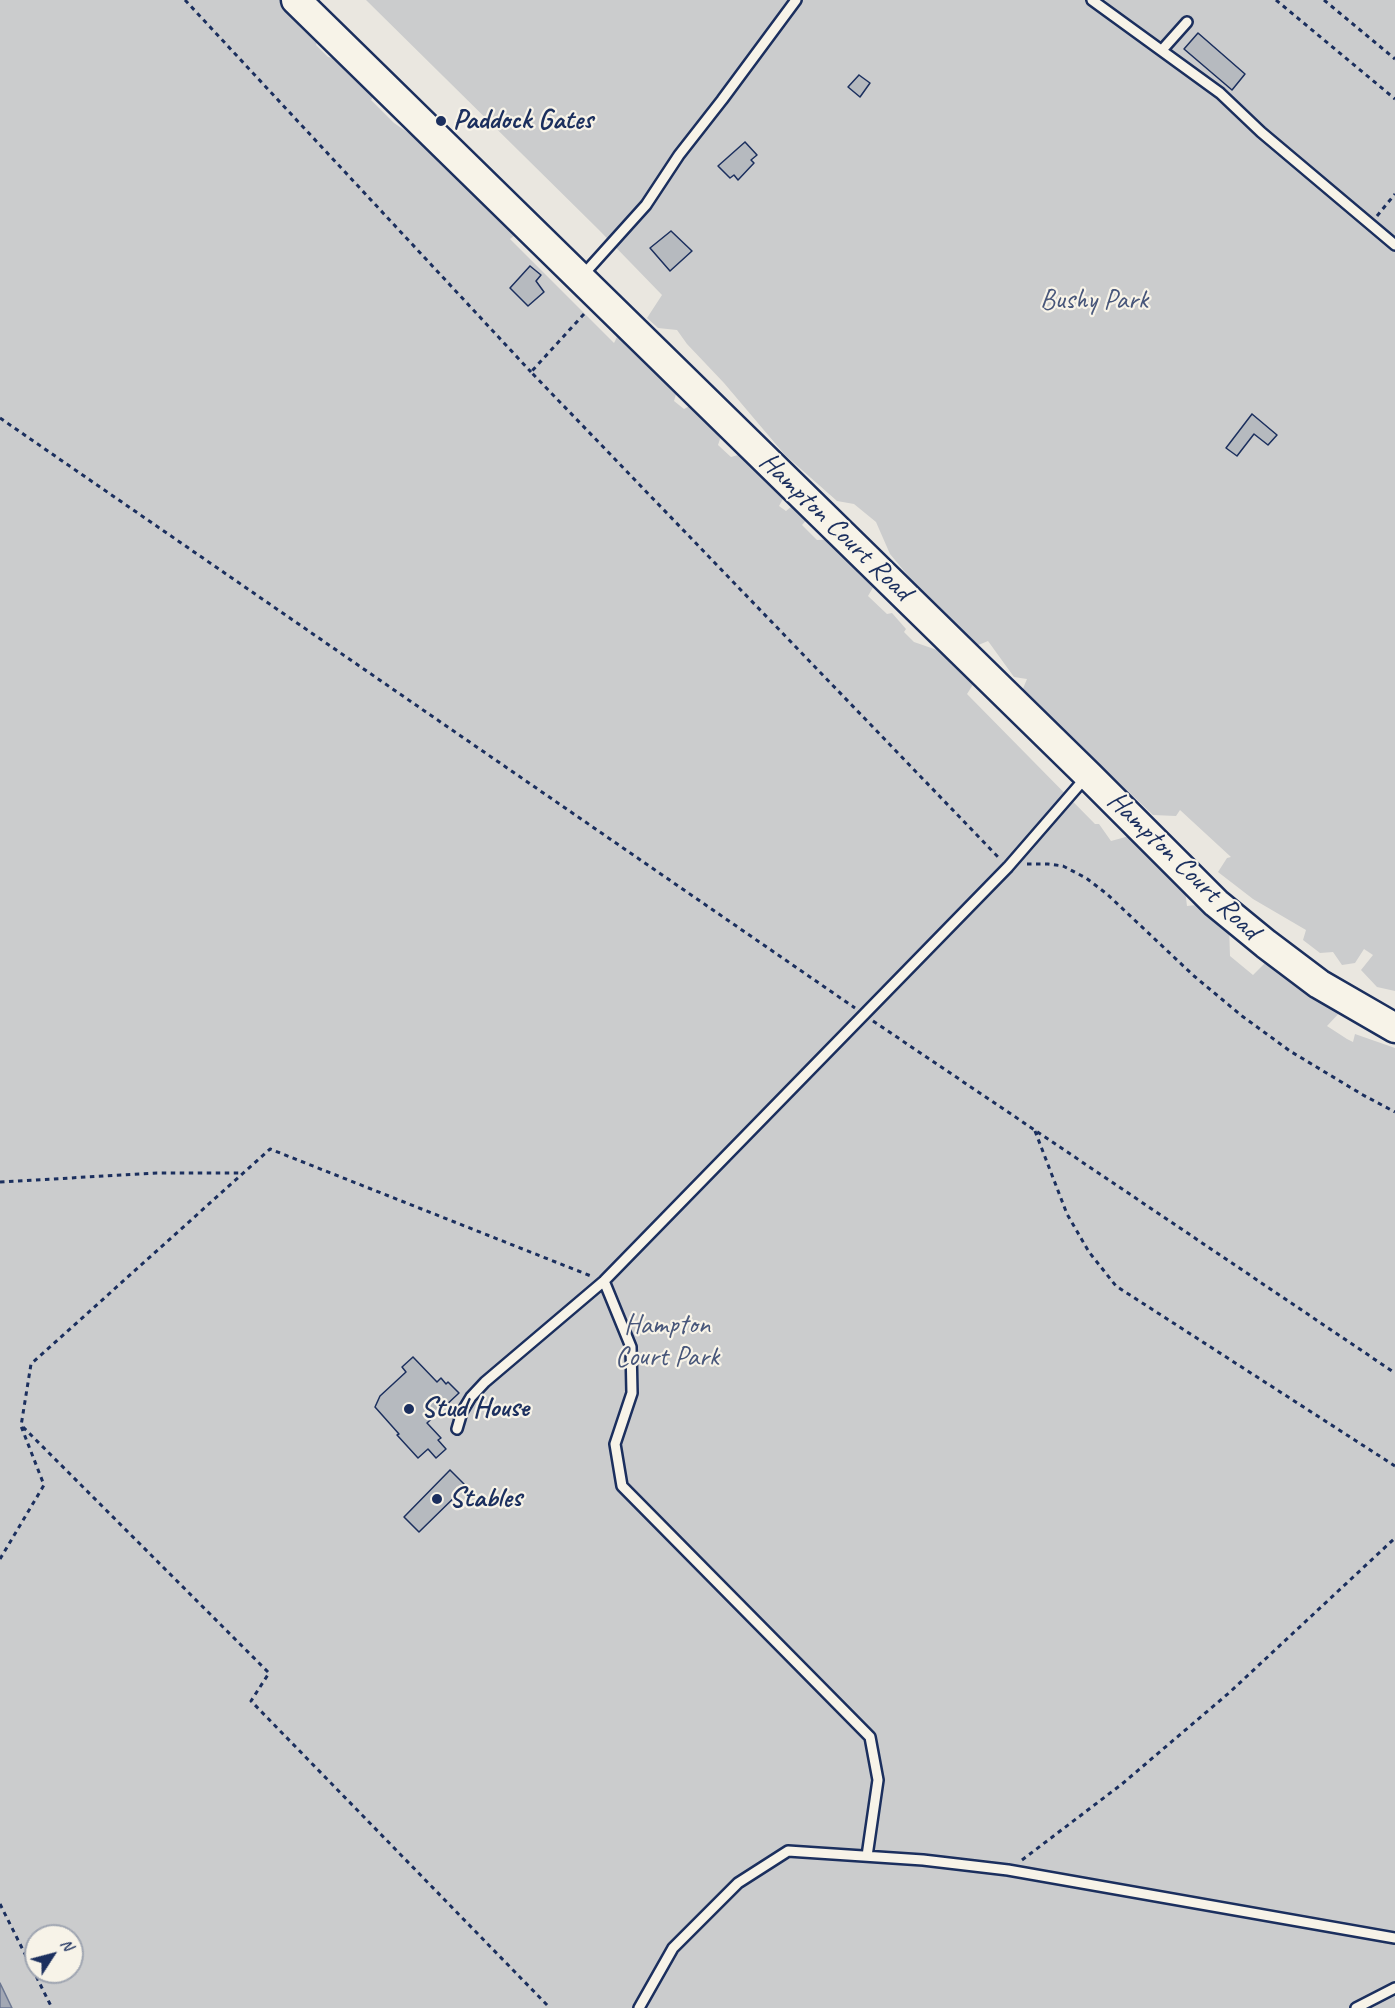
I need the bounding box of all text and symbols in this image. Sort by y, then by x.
place label: Paddock Gates [453,104,593,138]
marker: Paddock Gates [434,114,448,128]
park label: Bushy Park [1040,284,1148,318]
street label: Hampton Court Road [752,446,918,608]
street label: Hampton Court Road [1100,785,1266,947]
park label: Hampton Court Park [615,1309,719,1375]
place label: Stud House [421,1392,529,1426]
marker: Stud House [402,1402,416,1416]
place label: Stables [449,1482,522,1516]
marker: Stables [430,1492,444,1506]
north arrow [24,1924,84,1984]
text: N [56,1935,78,1954]

